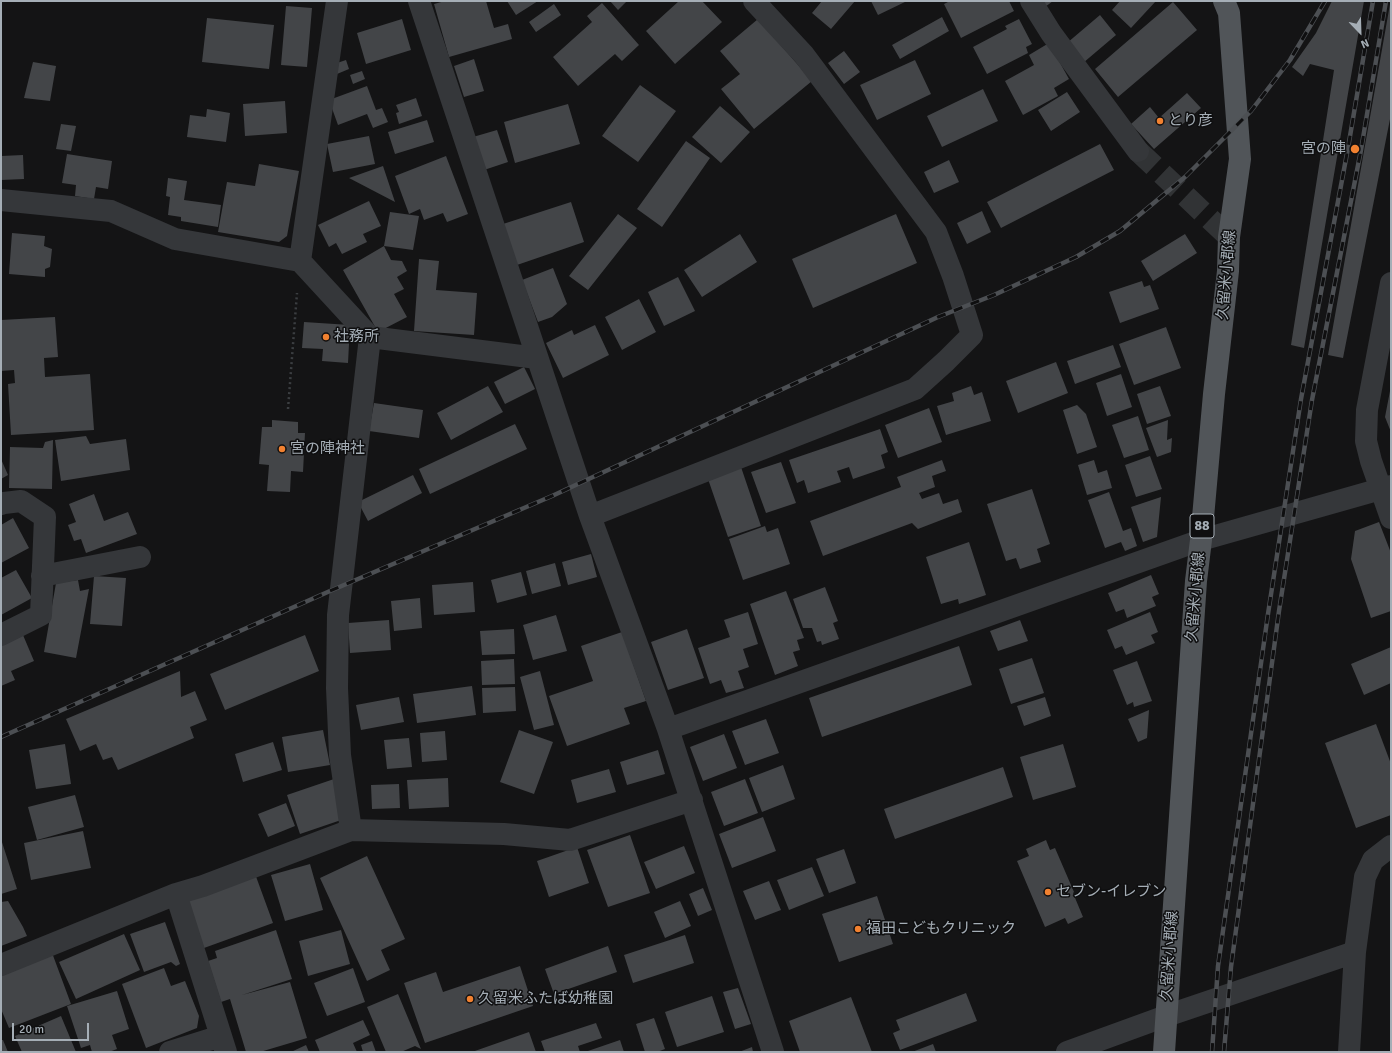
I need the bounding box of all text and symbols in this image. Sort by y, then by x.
north arrow [1340,12,1380,52]
text: N [1359,36,1371,51]
place label: とり彦 [1168,112,1213,130]
marker: とり彦 [1155,116,1165,126]
place label: 宮の陣 [1301,140,1346,158]
marker: 宮の陣 [1349,143,1361,155]
street label: 久留米小郡線 [1214,229,1240,321]
place label: 社務所 [334,328,379,346]
marker: 社務所 [321,332,331,342]
place label: 宮の陣神社 [290,440,365,458]
marker: 宮の陣神社 [277,444,287,454]
road number: 88 [1190,514,1214,538]
street label: 久留米小郡線 [1183,551,1209,643]
place label: セブン-イレブン [1056,883,1166,901]
marker: セブン-イレブン [1043,887,1053,897]
street label: 久留米小郡線 [1158,910,1182,1002]
place label: 福田こどもクリニック [866,920,1016,938]
marker: 福田こどもクリニック [853,924,863,934]
place label: 久留米ふたば幼稚園 [478,990,613,1008]
marker: 久留米ふたば幼稚園 [465,994,475,1004]
scale bar [14,1015,91,1041]
text: 20 m [19,1022,44,1037]

